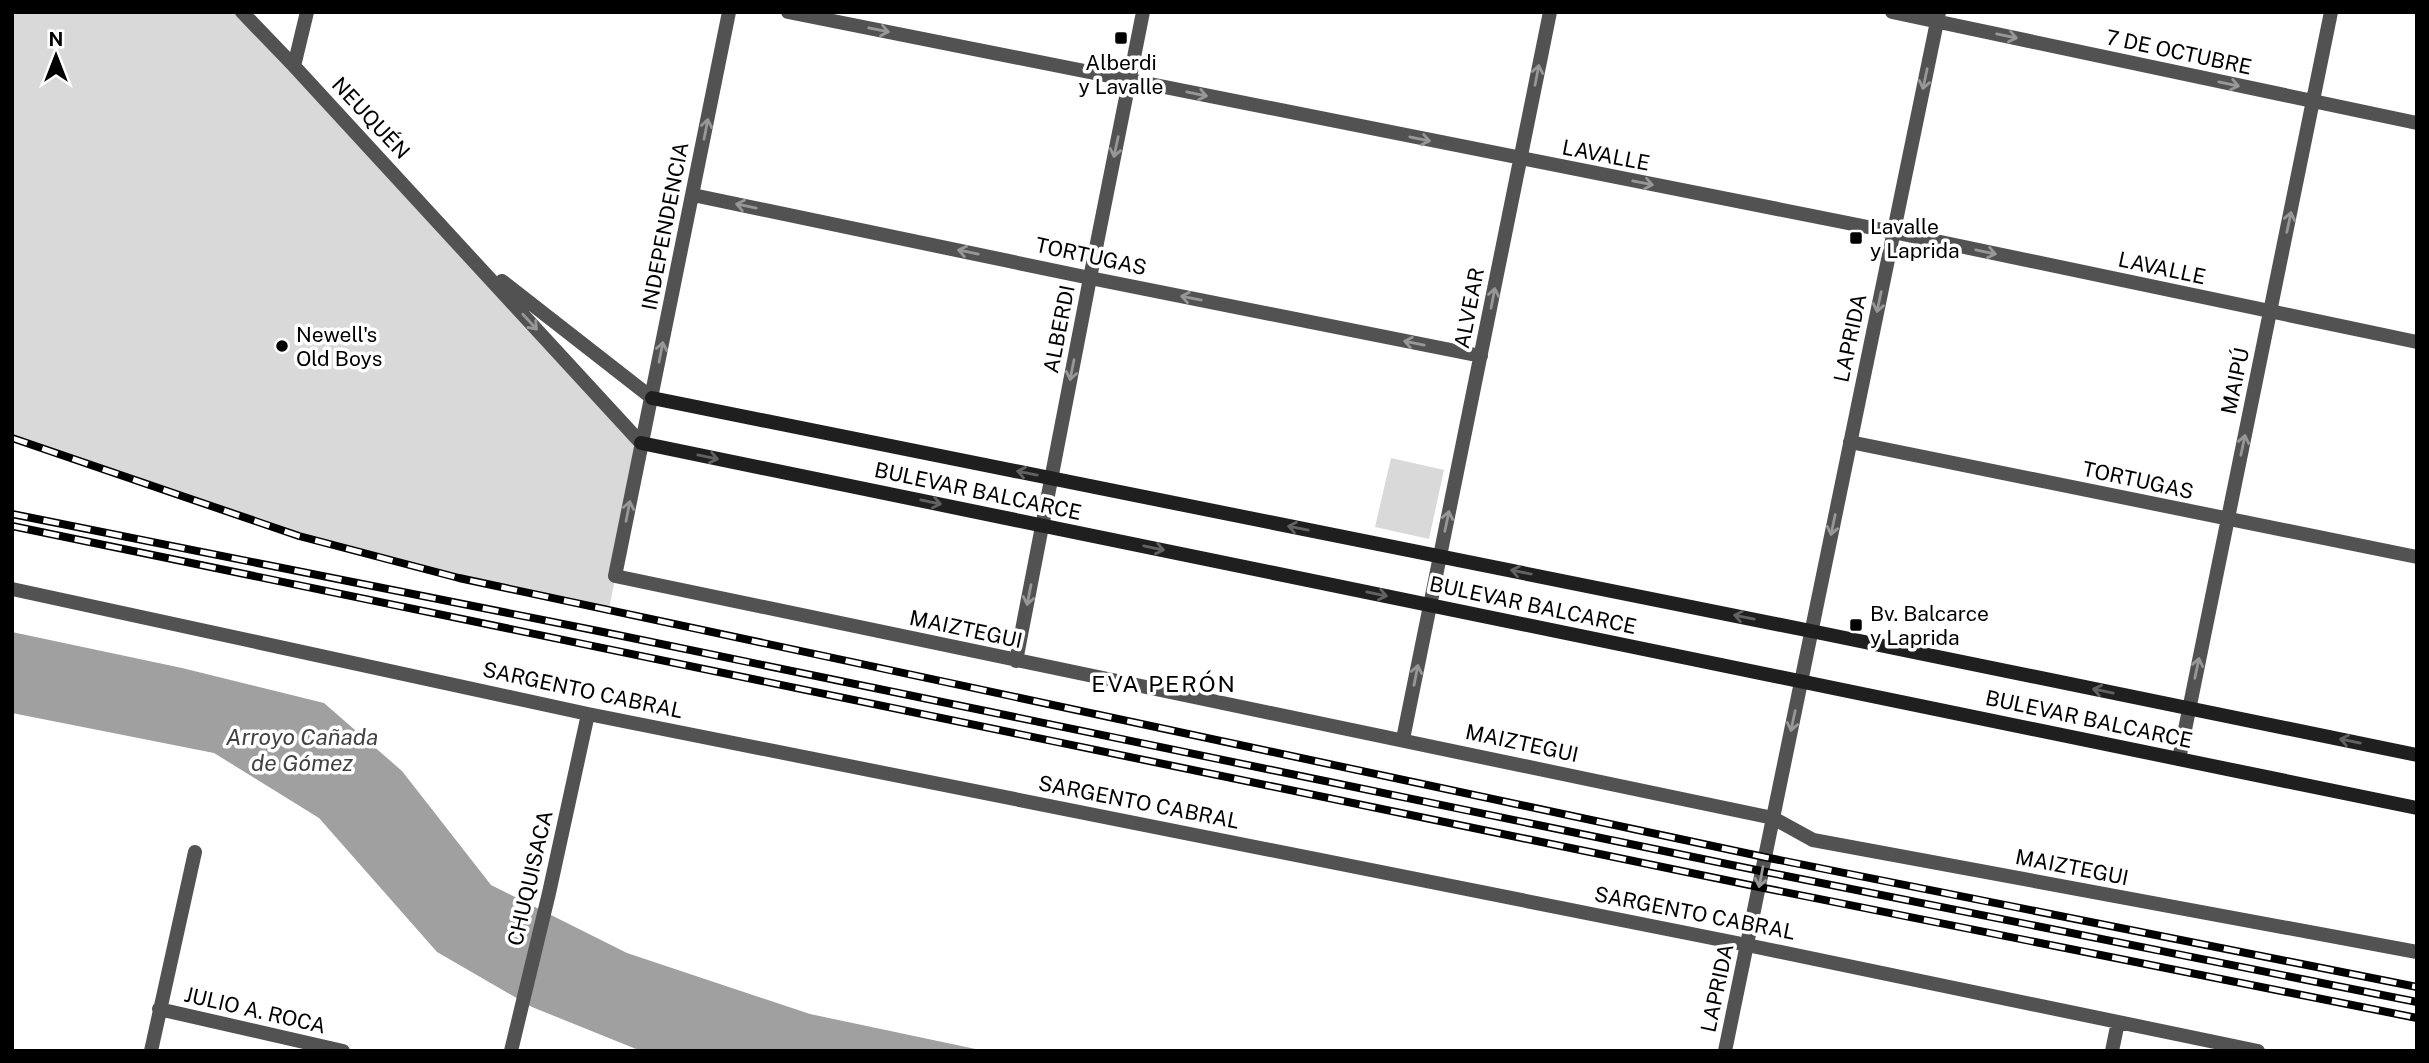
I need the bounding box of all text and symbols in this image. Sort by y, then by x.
north arrow [21,21,91,91]
one-way arrow [867,24,890,38]
street label: 7 DE OCTUBRE [2104,24,2254,80]
text: N [49,28,63,50]
marker: Alberdi y Lavalle [1113,30,1129,46]
one-way arrow [1995,30,2018,44]
place label: Alberdi y Lavalle [1078,50,1164,99]
one-way arrow [1531,64,1545,87]
one-way arrow [1917,67,1931,90]
street label: NEUQUÉN [327,72,415,164]
one-way arrow [2217,77,2240,91]
one-way arrow [1185,87,1208,101]
one-way arrow [699,118,713,141]
one-way arrow [1408,133,1431,147]
street label: LAVALLE [1560,134,1652,176]
one-way arrow [1109,135,1123,158]
street label: INDEPENDENCIA [636,140,694,312]
one-way arrow [1631,177,1654,191]
one-way arrow [735,198,758,212]
one-way arrow [2282,211,2296,234]
place label: Lavalle y Laprida [1870,214,1960,263]
marker: Lavalle y Laprida [1848,230,1864,246]
street label: TORTUGAS [1033,232,1149,280]
one-way arrow [958,245,980,258]
one-way arrow [1974,245,1997,259]
street label: LAVALLE [2116,247,2208,289]
street label: ALVEAR [1449,265,1489,351]
street label: ALBERDI [1038,283,1080,375]
one-way arrow [1486,287,1500,310]
one-way arrow [1872,290,1886,313]
one-way arrow [1180,291,1203,304]
street label: LAPRIDA [1828,291,1872,384]
one-way arrow [522,313,539,330]
place label: Newell's Old Boys [296,322,382,371]
one-way arrow [1403,335,1426,349]
marker: Newell's Old Boys [274,338,290,354]
one-way arrow [655,341,669,364]
street label: MAIPÚ [2216,345,2254,417]
one-way arrow [1065,358,1078,381]
one-way arrow [2237,434,2250,457]
one-way arrow [696,450,719,464]
street label: TORTUGAS [2080,456,2196,504]
street label: BULEVAR BALCARCE [872,457,1084,525]
one-way arrow [1016,466,1039,480]
one-way arrow [919,496,942,510]
one-way arrow [621,500,635,523]
one-way arrow [1441,510,1455,533]
one-way arrow [1826,513,1840,536]
one-way arrow [1287,520,1310,534]
one-way arrow [1142,542,1165,556]
one-way arrow [1510,565,1533,579]
street label: BULEVAR BALCARCE [1427,571,1639,639]
one-way arrow [1022,583,1035,606]
one-way arrow [1365,588,1388,601]
place label: Bv. Balcarce y Laprida [1870,601,1989,650]
street label: MAIZTEGUI [907,605,1025,653]
one-way arrow [1733,610,1756,624]
marker: Bv. Balcarce y Laprida [1848,617,1864,633]
street label: SARGENTO CABRAL [480,657,686,723]
one-way arrow [2191,657,2205,680]
one-way arrow [1409,664,1423,687]
district label: EVA PERÓN [1091,670,1237,697]
one-way arrow [2092,683,2115,697]
street label: BULEVAR BALCARCE [1983,685,2195,753]
one-way arrow [1785,709,1799,732]
street label: MAIZTEGUI [1463,719,1581,767]
water label: Arroyo Cañada de Gómez [226,723,378,776]
one-way arrow [2339,734,2362,748]
street label: SARGENTO CABRAL [1036,770,1242,834]
street label: CHUQUISACA [502,808,558,948]
street label: MAIZTEGUI [2013,844,2131,890]
one-way arrow [1753,865,1767,888]
street label: SARGENTO CABRAL [1592,881,1798,945]
street label: LAPRIDA [1695,941,1739,1034]
street label: JULIO A. ROCA [182,982,328,1038]

